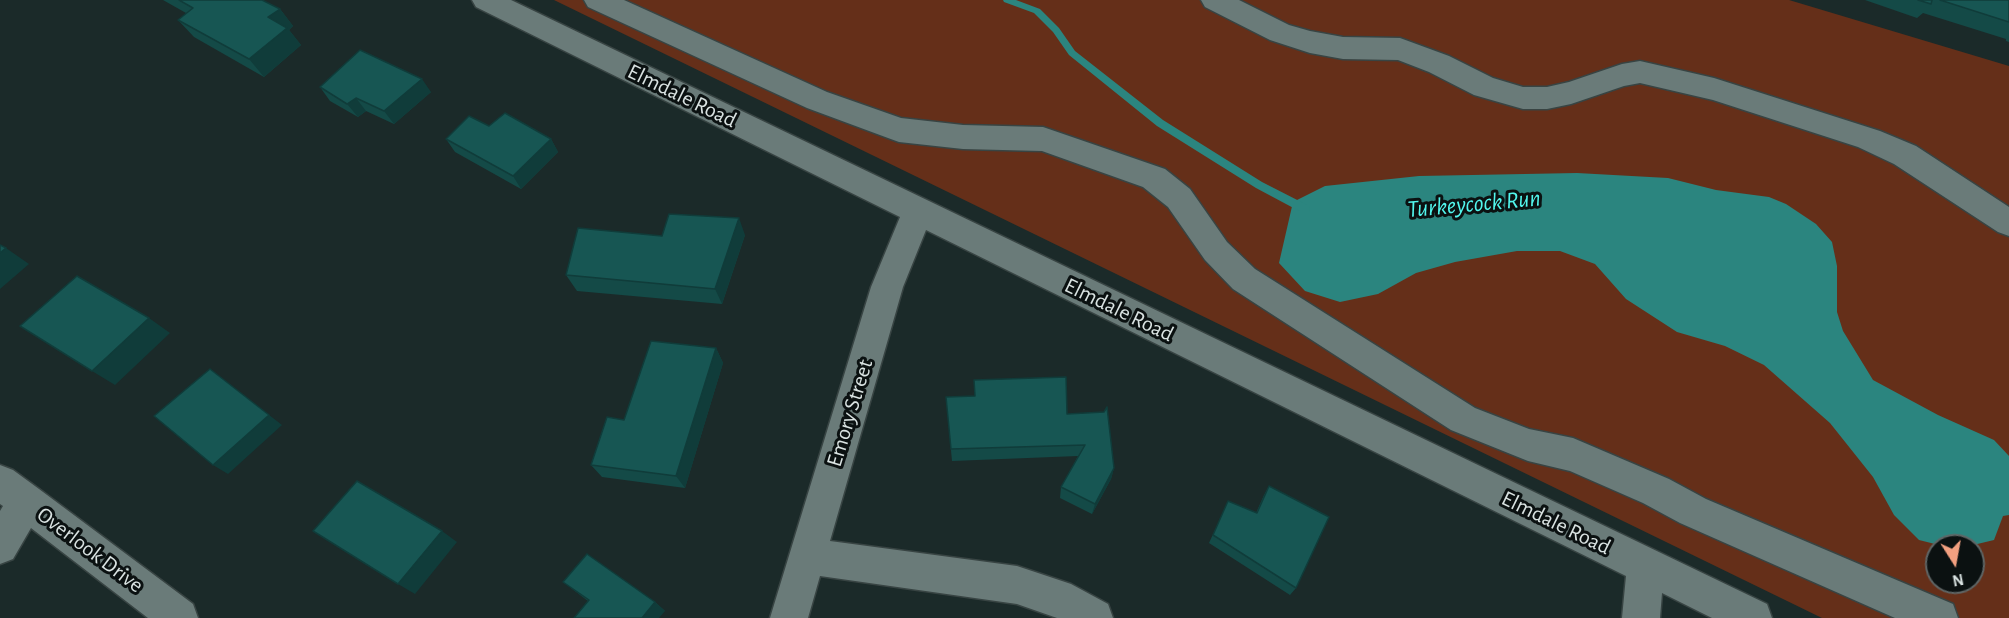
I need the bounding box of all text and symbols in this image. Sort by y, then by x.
street label: Elmdale Road [623,58,741,134]
water label: Turkeycock Run [1406,184,1542,224]
street label: Elmdale Road [1060,272,1178,348]
street label: Emory Street [821,356,879,470]
street label: Elmdale Road [1497,485,1615,561]
street label: Overlook Drive [31,501,149,599]
north arrow [1925,534,1985,594]
text: N [1951,571,1965,589]

